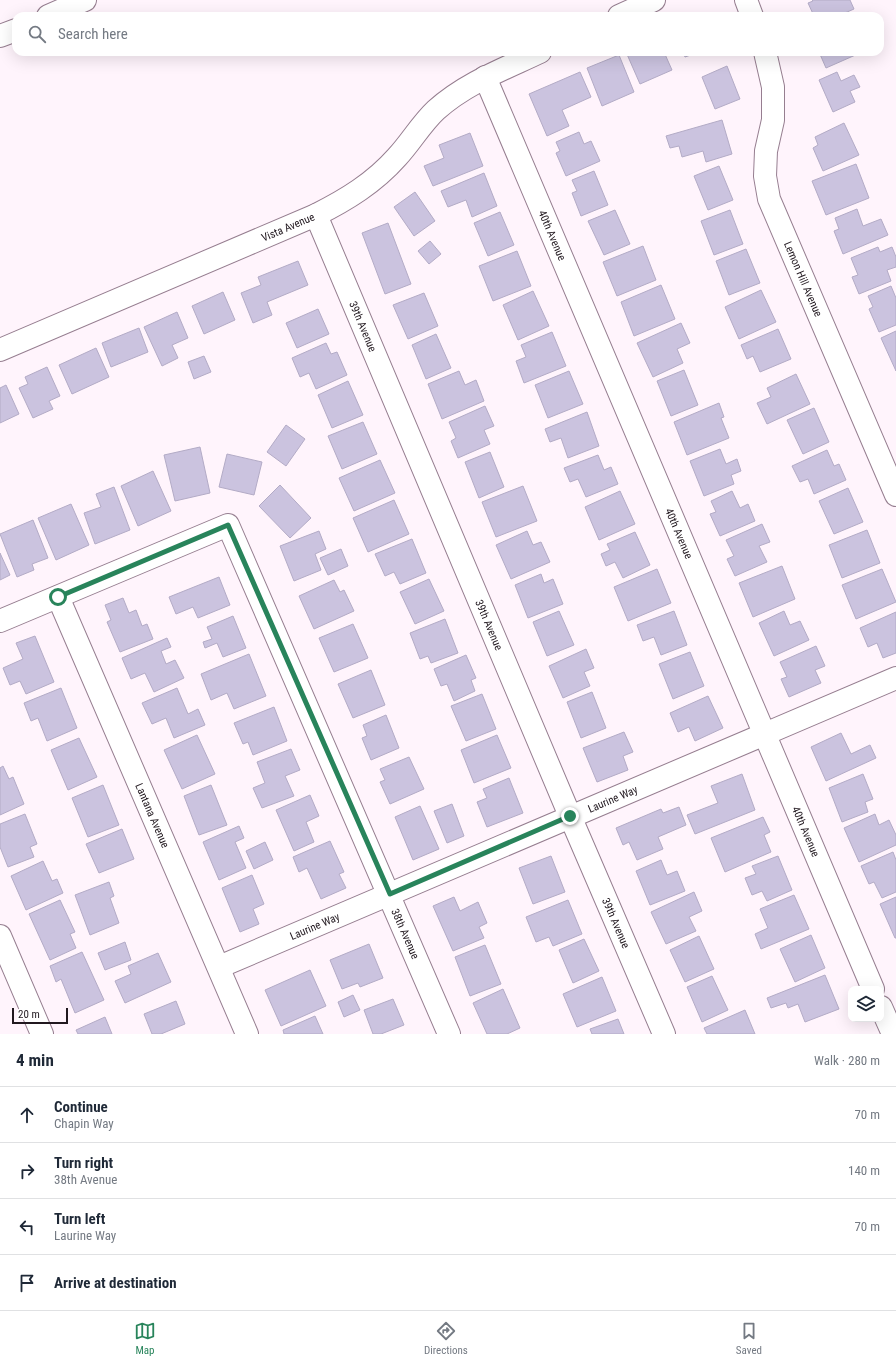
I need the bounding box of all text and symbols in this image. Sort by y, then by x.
search box [12,12,884,56]
icon: search [26,23,48,45]
text: Search here [58,25,128,43]
street label: 40th Avenue [536,208,569,263]
street label: Vista Avenue [259,210,316,244]
street label: Lemon Hill Avenue [781,239,825,319]
street label: 39th Avenue [347,299,380,354]
street label: 40th Avenue [663,506,696,561]
route start [49,588,67,606]
street label: 39th Avenue [473,598,506,652]
street label: Lantana Avenue [133,781,172,850]
street label: Laurine Way [586,782,640,815]
street label: 40th Avenue [790,804,823,859]
route end [561,807,579,825]
street label: 39th Avenue [600,896,633,950]
street label: 38th Avenue [389,907,422,961]
street label: Laurine Way [288,910,342,943]
map controls [848,986,884,1022]
button: layers [848,986,884,1022]
scale bar [12,1006,68,1025]
text: 20 m [18,1008,40,1021]
text: 4 min [16,1050,54,1070]
text: Walk · 280 m [814,1053,880,1068]
text: Continue [54,1098,108,1116]
icon: ahead [16,1104,38,1126]
text: 70 m [854,1107,880,1122]
text: Chapin Way [54,1116,114,1131]
text: Turn right [54,1154,113,1172]
icon: right [16,1160,38,1182]
text: 140 m [848,1163,880,1178]
text: 38th Avenue [54,1172,117,1187]
text: Turn left [54,1210,105,1228]
icon: left [16,1216,38,1238]
text: 70 m [854,1219,880,1234]
text: Laurine Way [54,1228,116,1243]
icon: arrive [16,1272,38,1294]
text: Arrive at destination [54,1274,177,1292]
tab: Map [134,1320,156,1357]
tab: Directions [424,1320,468,1357]
tab: Saved [736,1320,762,1357]

